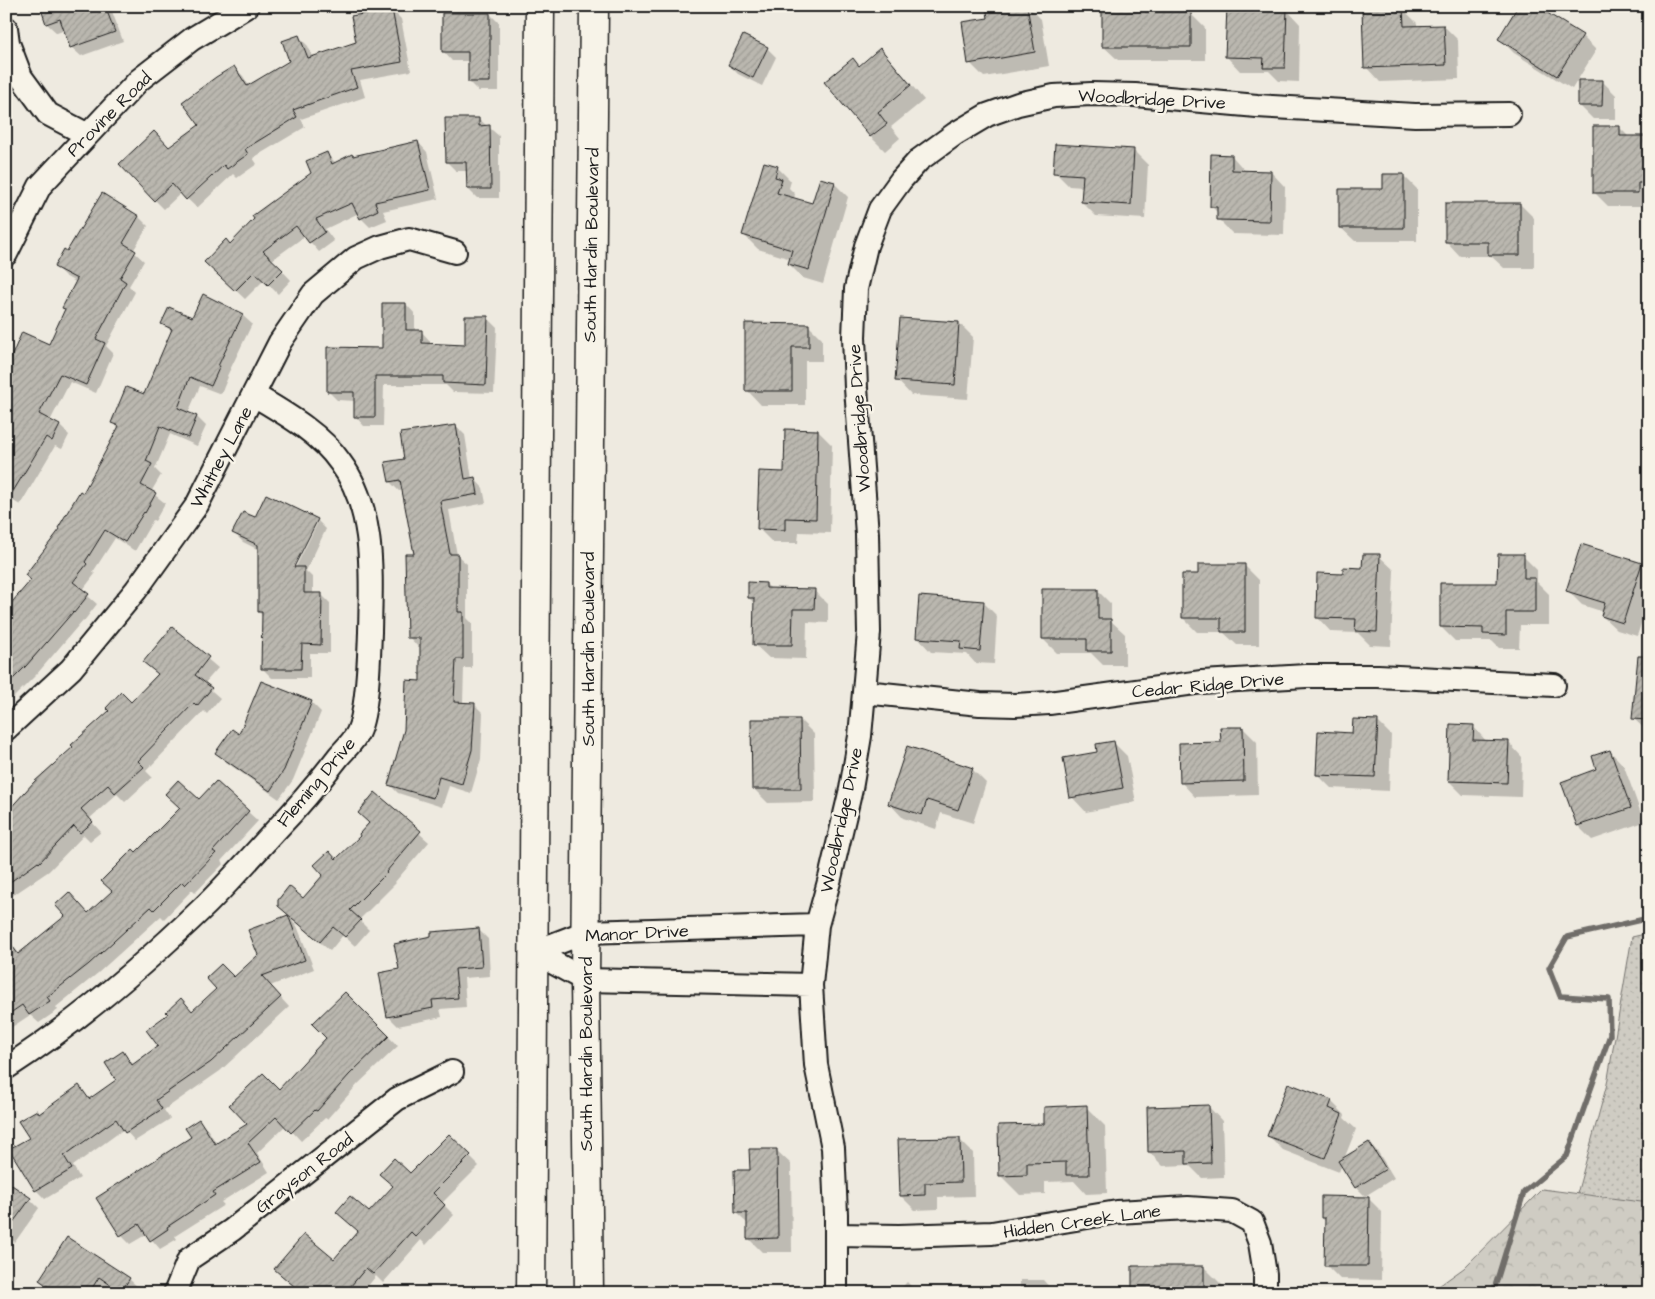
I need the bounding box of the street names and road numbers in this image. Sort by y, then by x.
street label: Provine Road [61,66,157,162]
street label: Woodbridge Drive [1077,83,1227,117]
street label: South Hardin Boulevard [577,147,606,343]
street label: Woodbridge Drive [842,343,878,493]
street label: Whitney Lane [184,402,260,513]
street label: South Hardin Boulevard [576,552,601,746]
street label: Cedar Ridge Drive [1131,666,1285,706]
street label: Fleming Drive [271,732,362,833]
street label: Woodbridge Drive [814,745,870,895]
street label: Manor Drive [585,918,690,949]
street label: South Hardin Boulevard [574,957,599,1151]
street label: Grayson Road [250,1127,359,1220]
street label: Hidden Creek Lane [1002,1198,1163,1245]

